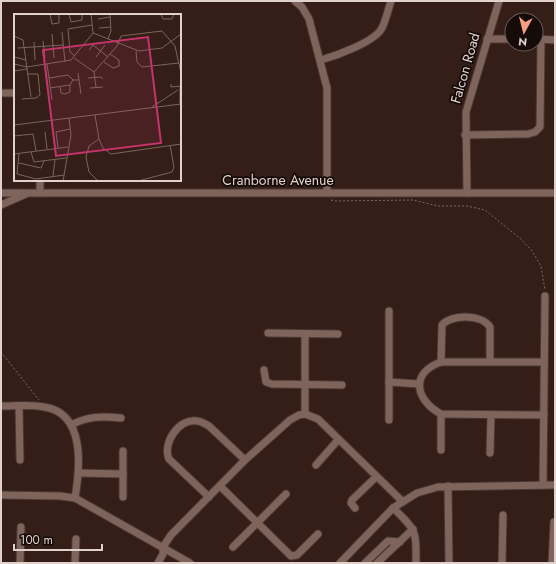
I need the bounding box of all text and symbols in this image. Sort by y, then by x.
north arrow [504,12,544,52]
inset map [14,14,181,181]
street label: Falcon Road [445,30,485,106]
text: N [517,33,528,50]
street label: Cranborne Avenue [222,170,334,190]
scale bar [14,526,102,552]
text: 100 m [20,531,53,549]

